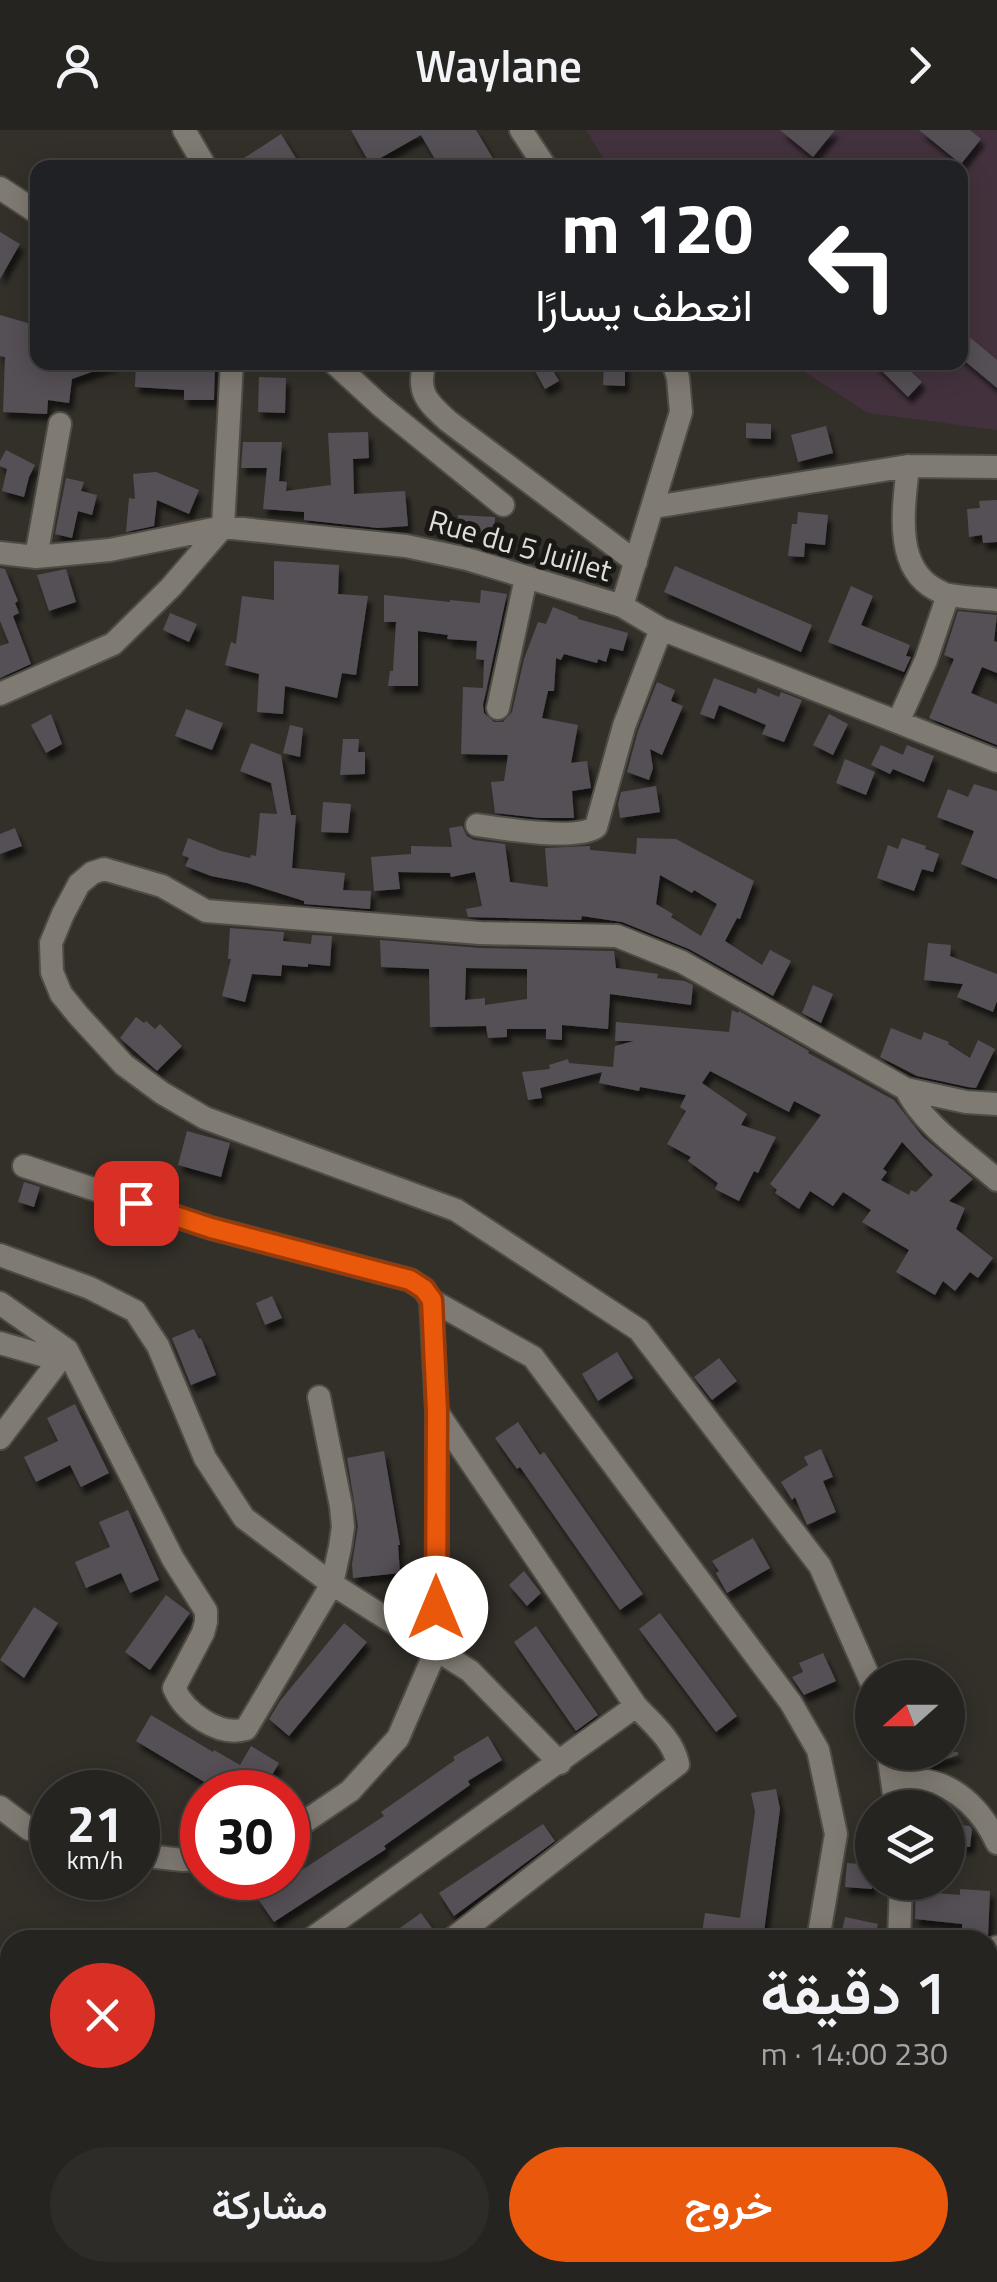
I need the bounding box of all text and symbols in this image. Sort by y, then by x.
text: Waylane [415,31,582,99]
icon: person [50,38,105,93]
icon: forward [892,38,947,93]
text: 120 m [561,174,753,280]
icon: left [788,200,918,330]
text: انعطف يسارًا [535,270,753,338]
street label: Rue du 5 Juillet [423,497,618,593]
pin [94,1161,179,1246]
icon: arrive [109,1176,164,1231]
position arrow [384,1556,488,1660]
north arrow [855,1660,965,1770]
map controls [855,1660,965,1900]
speed limit sign: 30 [180,1770,310,1900]
text: 21 [67,1785,123,1861]
button: layers [855,1790,965,1900]
text: km/h [67,1841,123,1879]
text: 1 دقيقة [760,1946,948,2037]
button: close [50,1963,155,2068]
text: 230 m · 14:00 [761,2029,948,2077]
button: مشاركة [50,2147,489,2262]
button: خروج [509,2147,948,2262]

